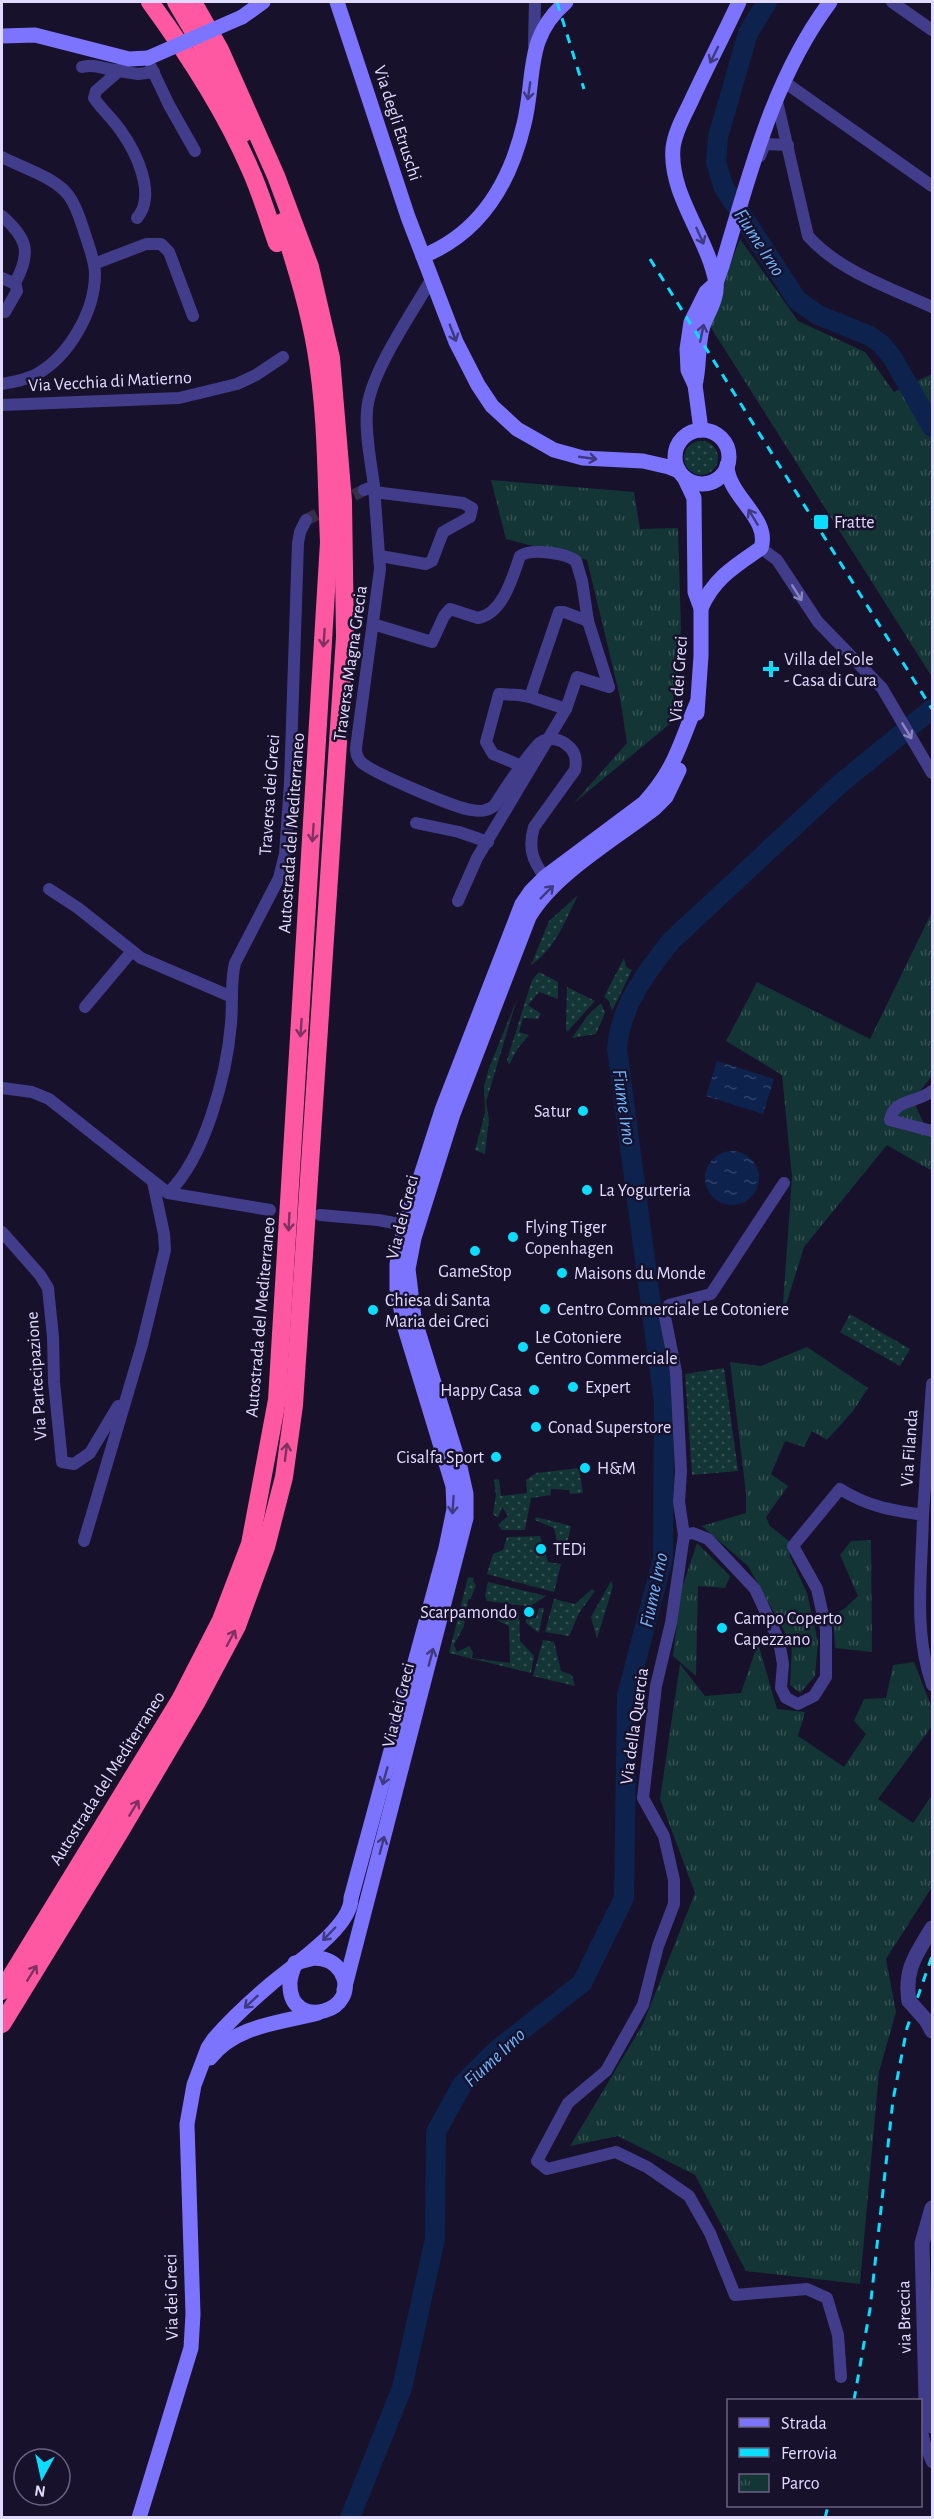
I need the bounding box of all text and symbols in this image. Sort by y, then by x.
one-way arrow [708,45,719,63]
street label: Via degli Etruschi [370,63,424,183]
one-way arrow [523,81,534,101]
water label: Fiume Irno [730,205,788,280]
one-way arrow [695,226,706,244]
one-way arrow [448,323,459,342]
one-way arrow [697,324,709,343]
street label: Via Vecchia di Matierno [28,369,192,395]
one-way arrow [578,453,597,464]
one-way arrow [747,509,759,526]
marker: Fratte [812,513,830,531]
place label: Fratte [834,514,875,532]
street label: Traversa Magna Grecia [331,584,371,742]
one-way arrow [792,584,804,601]
one-way arrow [319,628,330,648]
street label: Via dei Greci [667,635,691,723]
place label: Villa del Sole - Casa di Cura [784,651,877,690]
marker: Villa del Sole - Casa di Cura [762,660,780,678]
one-way arrow [902,722,914,739]
street label: Autostrada del Mediterraneo [276,732,308,934]
street label: Traversa dei Greci [257,734,283,856]
one-way arrow [307,822,318,842]
one-way arrow [540,885,555,900]
one-way arrow [295,1017,306,1037]
water label: Fiume Irno [609,1068,639,1146]
place label: Satur [534,1103,571,1121]
marker: Satur [576,1104,590,1118]
street label: Via dei Greci [384,1173,422,1261]
place label: La Yogurteria [599,1182,691,1200]
marker: La Yogurteria [580,1183,594,1197]
one-way arrow [283,1212,294,1232]
street label: Autostrada del Mediterraneo [243,1216,279,1418]
place label: Flying Tiger Copenhagen [525,1219,614,1258]
marker: Flying Tiger Copenhagen [506,1230,520,1244]
marker: GameStop [468,1244,482,1258]
place label: GameStop [438,1263,512,1281]
place label: Maisons du Monde [574,1265,706,1283]
marker: Maisons du Monde [555,1266,569,1280]
place label: Chiesa di Santa Maria dei Greci [385,1292,491,1331]
place label: Centro Commerciale Le Cotoniere [557,1301,789,1319]
marker: Centro Commerciale Le Cotoniere [538,1302,552,1316]
marker: Chiesa di Santa Maria dei Greci [366,1303,380,1317]
street label: Via Partecipazione [24,1311,50,1441]
place label: Le Cotoniere Centro Commerciale [535,1329,678,1368]
marker: Le Cotoniere Centro Commerciale [516,1340,530,1354]
place label: Expert [585,1379,631,1397]
marker: Expert [566,1380,580,1394]
place label: Happy Casa [440,1382,522,1400]
marker: Happy Casa [527,1383,541,1397]
street label: Via Filanda [898,1409,922,1487]
place label: Conad Superstore [548,1419,671,1437]
marker: Conad Superstore [529,1420,543,1434]
one-way arrow [281,1443,292,1463]
place label: Cisalfa Sport [396,1449,484,1467]
marker: Cisalfa Sport [489,1450,503,1464]
place label: H&M [597,1460,636,1478]
marker: H&M [578,1461,592,1475]
one-way arrow [448,1495,459,1515]
place label: TEDi [553,1541,586,1559]
marker: TEDi [534,1542,548,1556]
water label: Fiume Irno [636,1551,672,1629]
place label: Scarpamondo [420,1604,517,1622]
marker: Scarpamondo [522,1605,536,1619]
place label: Campo Coperto Capezzano [734,1610,842,1649]
marker: Campo Coperto Capezzano [715,1621,729,1635]
one-way arrow [225,1630,237,1647]
one-way arrow [426,1648,437,1667]
street label: Via dei Greci [380,1661,418,1749]
street label: Via della Quercia [618,1666,652,1786]
street label: Autostrada del Mediterraneo [47,1688,169,1869]
one-way arrow [379,1766,390,1785]
one-way arrow [129,1800,141,1817]
one-way arrow [376,1836,388,1855]
one-way arrow [321,1927,336,1942]
one-way arrow [26,1965,38,1982]
one-way arrow [244,1995,259,2009]
water label: Fiume Irno [460,2025,529,2091]
street label: Via dei Greci [162,2254,182,2340]
street label: via Breccia [895,2280,915,2354]
legend [727,2399,922,2507]
text: Strada [781,2415,827,2433]
text: Ferrovia [781,2445,837,2463]
north arrow [12,2447,72,2507]
text: Parco [781,2475,820,2493]
text: N [33,2482,47,2500]

